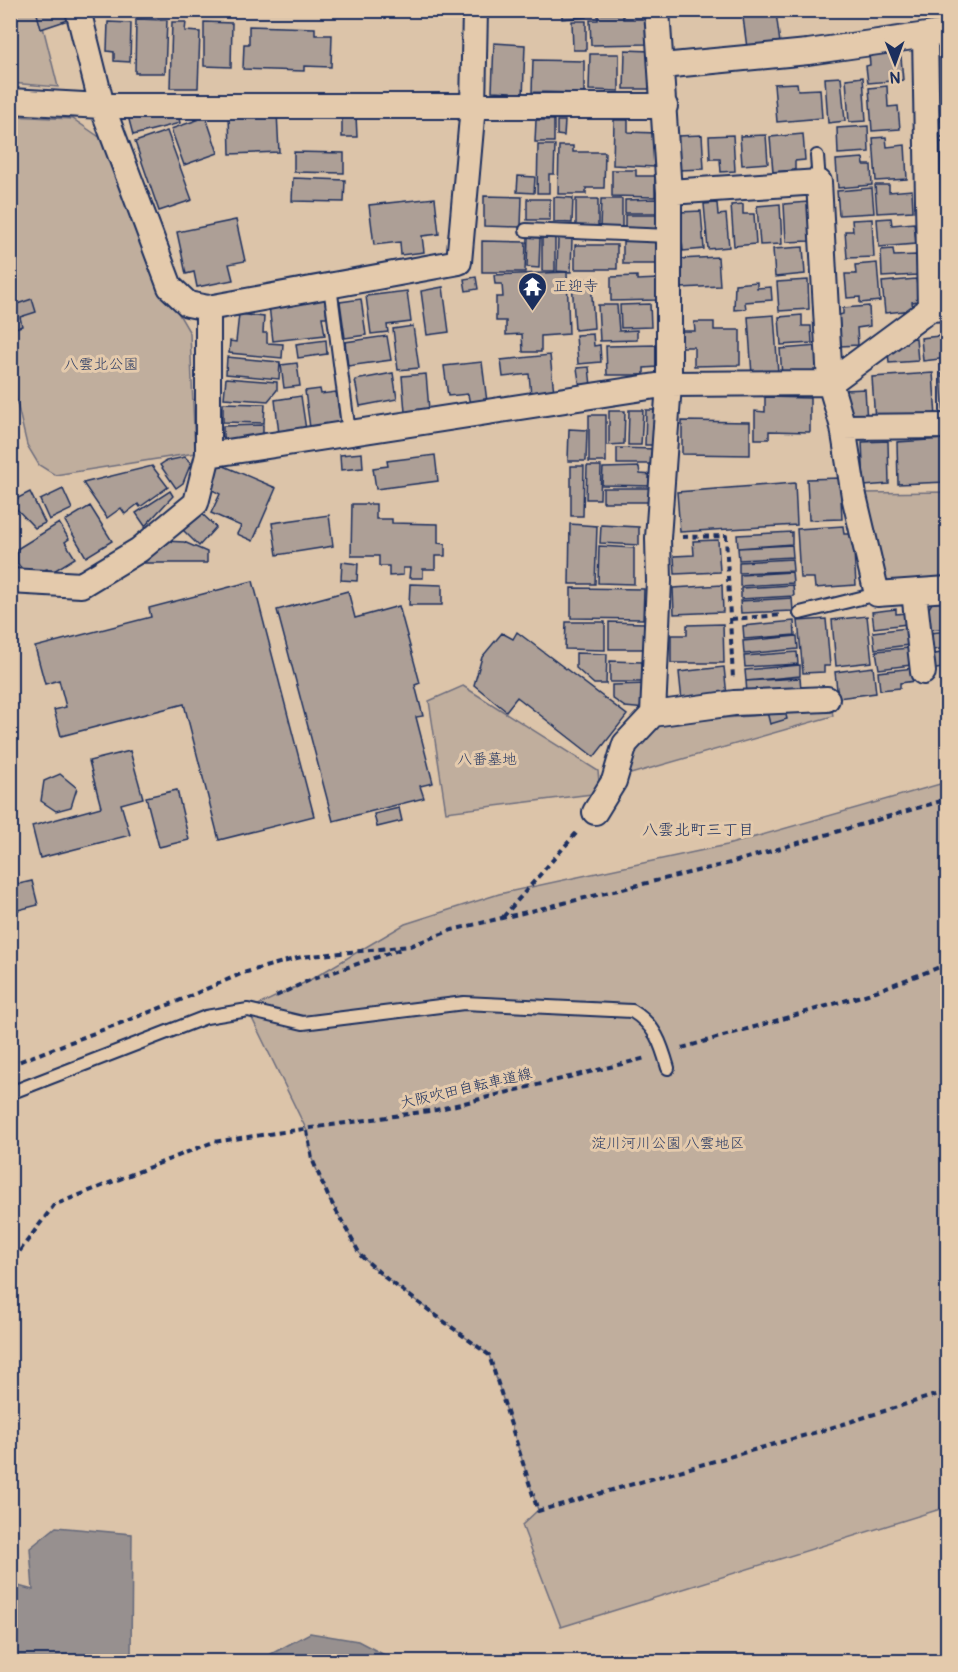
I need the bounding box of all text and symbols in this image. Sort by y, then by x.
north arrow [865,33,925,93]
text: N [889,67,901,87]
temple icon: 正迎寺 [516,270,548,312]
place label: 正迎寺 [553,277,598,296]
park label: 八雲北公園 [63,355,139,374]
park label: 八番墓地 [457,750,517,769]
district label: 八雲北町三丁目 [642,820,754,840]
street label: 大阪吹田自転車道線 [398,1064,534,1113]
park label: 淀川河川公園 八雲地区 [591,1134,745,1153]

